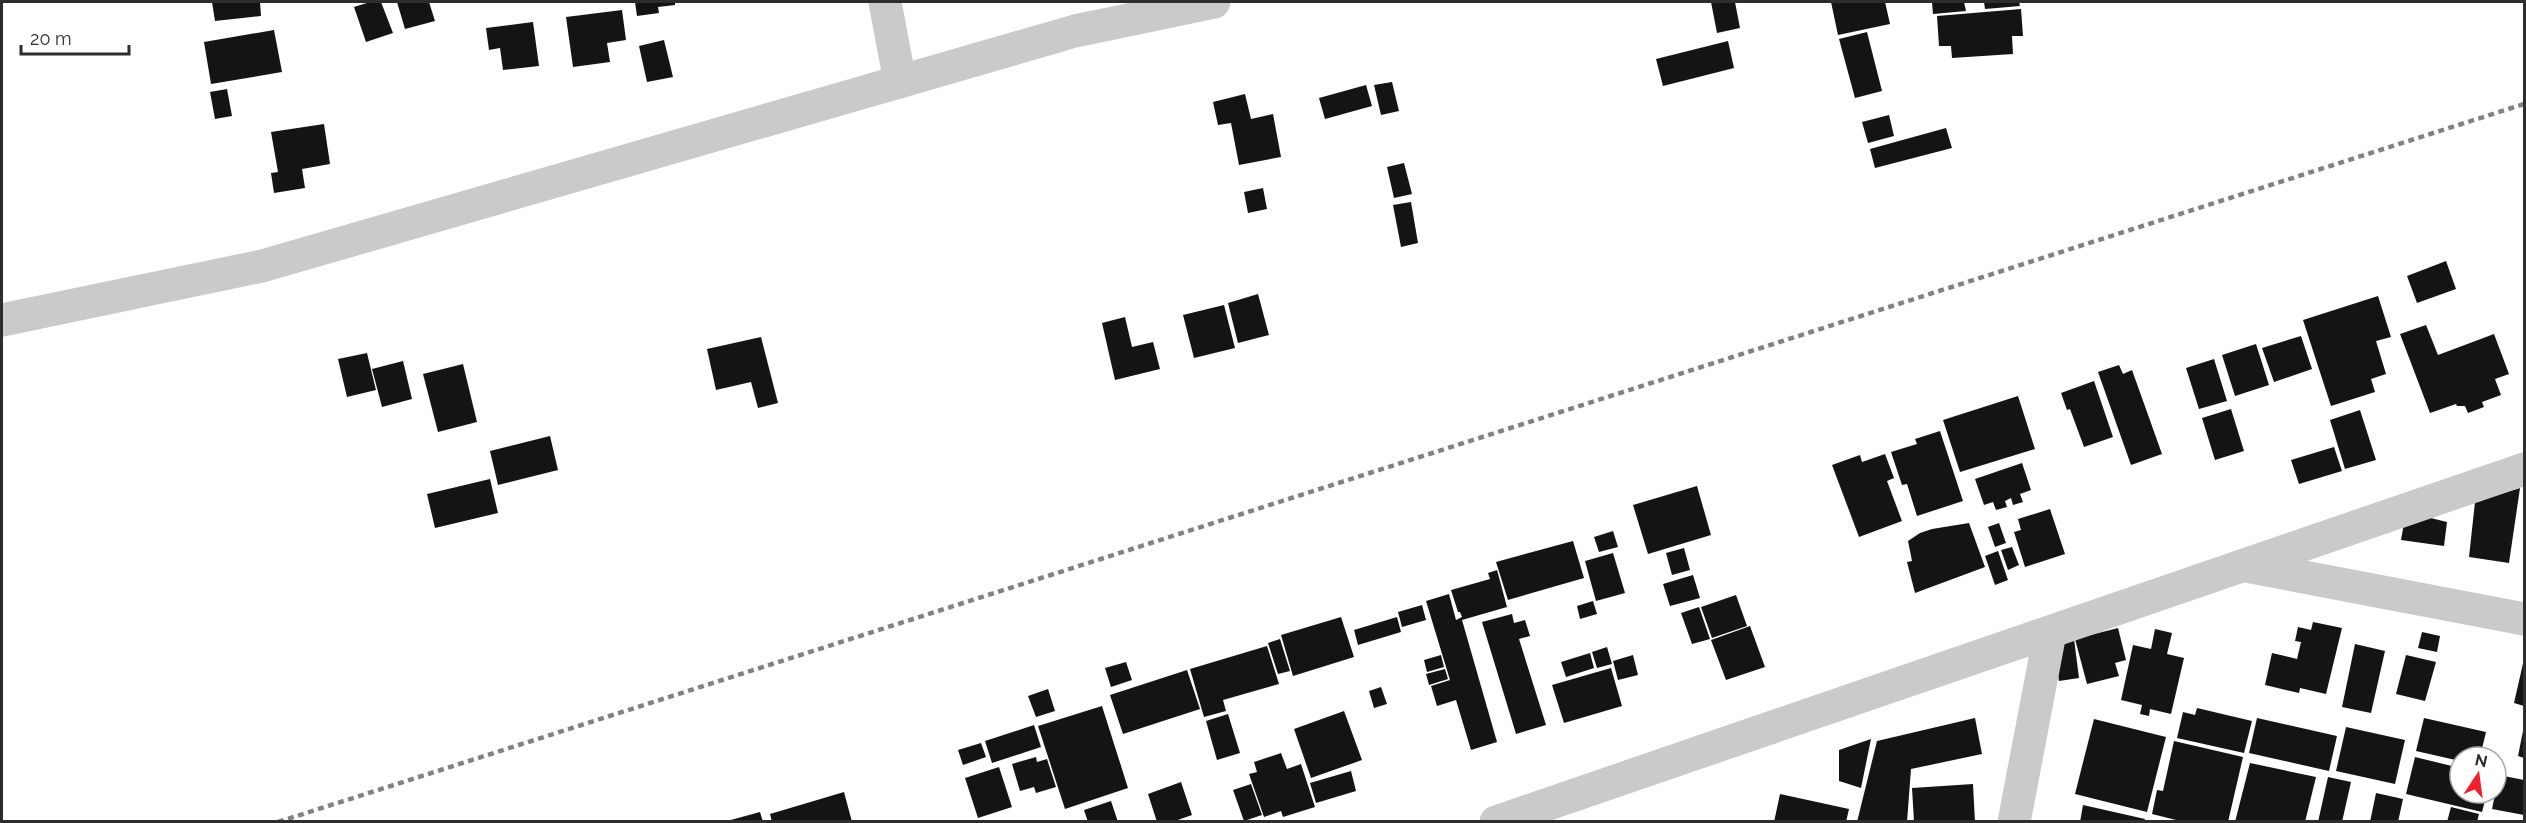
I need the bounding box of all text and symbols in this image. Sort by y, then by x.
scale bar [21,18,129,56]
text: 20 m [30,28,72,49]
north arrow [2448,745,2508,805]
text: N [2473,750,2489,772]

